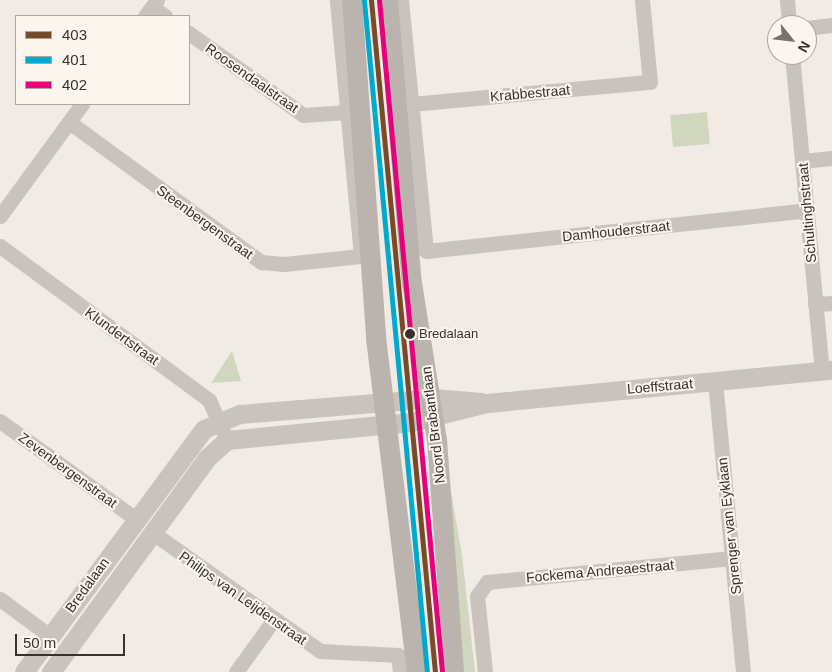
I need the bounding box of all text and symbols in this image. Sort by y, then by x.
legend [15,15,190,105]
north arrow [767,15,817,65]
text: 403 [62,26,87,43]
text: N [795,38,814,55]
street label: Roosendaalstraat [202,40,302,116]
text: 401 [62,51,87,68]
text: 402 [62,76,87,93]
street label: Krabbestraat [489,81,571,105]
street label: Schultinghstraat [794,162,820,264]
street label: Steenbergenstraat [153,181,257,263]
street label: Damhouderstraat [561,217,671,245]
street label: Klundertstraat [82,304,162,368]
place label: Bredalaan [419,326,478,342]
marker: Bredalaan [405,329,415,339]
street label: Noord Brabantlaan [418,366,448,484]
street label: Loeffstraat [626,375,694,397]
street label: Zevenbergenstraat [16,429,120,511]
street label: Sprenger van Eyklaan [713,457,745,595]
street label: Philips van Leijdenstraat [176,548,310,648]
street label: Bredalaan [61,554,113,616]
street label: Fockema Andreaestraat [525,556,675,586]
scale bar [18,624,128,656]
text: 50 m [23,634,56,651]

